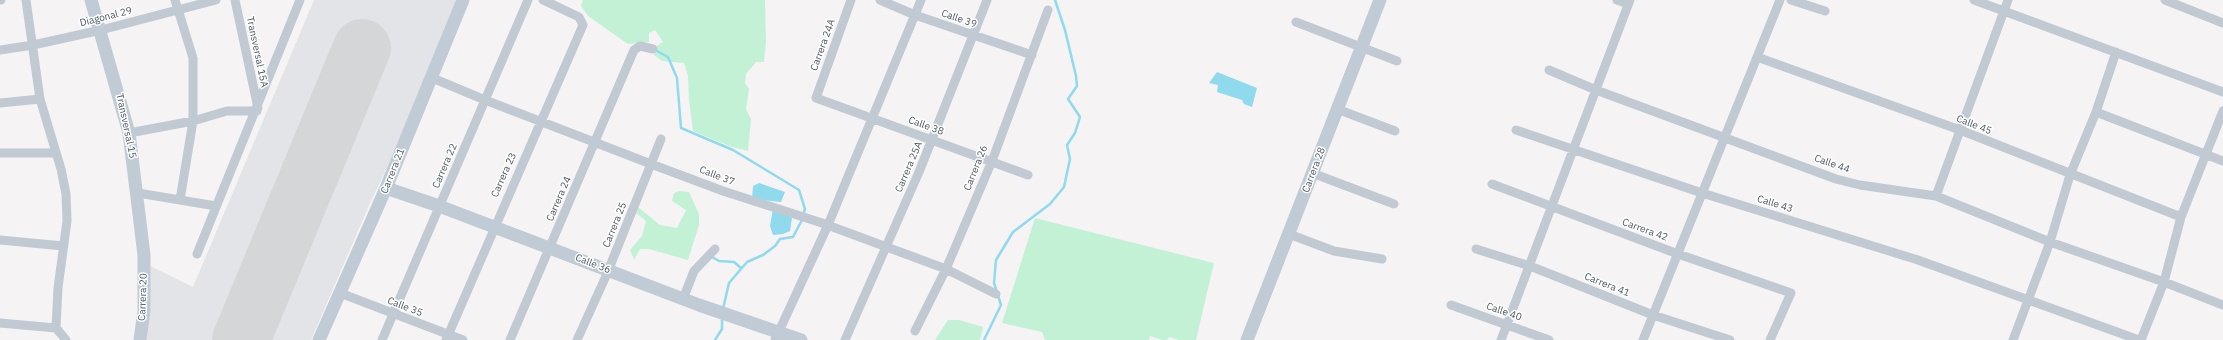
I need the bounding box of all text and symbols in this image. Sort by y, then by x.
street label: Diagonal 29 [79,5,133,29]
street label: Calle 39 [940,7,978,31]
street label: Transversal 15A [244,15,270,89]
street label: Carrera 24A [808,18,838,72]
street label: Transversal 15 [113,92,139,160]
street label: Calle 45 [1955,113,1993,137]
street label: Calle 38 [907,114,945,138]
street label: Carrera 25A [893,140,925,194]
street label: Carrera 22 [430,142,460,190]
street label: Carrera 26 [962,144,990,192]
street label: Carrera 28 [1300,146,1328,194]
street label: Carrera 21 [379,147,407,195]
street label: Carrera 23 [489,151,519,199]
street label: Calle 44 [1813,152,1851,176]
street label: Calle 37 [698,164,736,188]
street label: Carrera 24 [544,175,574,223]
street label: Calle 43 [1756,193,1794,215]
street label: Carrera 25 [601,201,629,249]
street label: Carrera 42 [1621,216,1669,244]
street label: Calle 36 [574,252,612,276]
street label: Carrera 41 [1583,271,1631,299]
street label: Carrera 20 [136,273,150,321]
street label: Calle 35 [386,295,424,319]
street label: Calle 40 [1485,300,1523,324]

